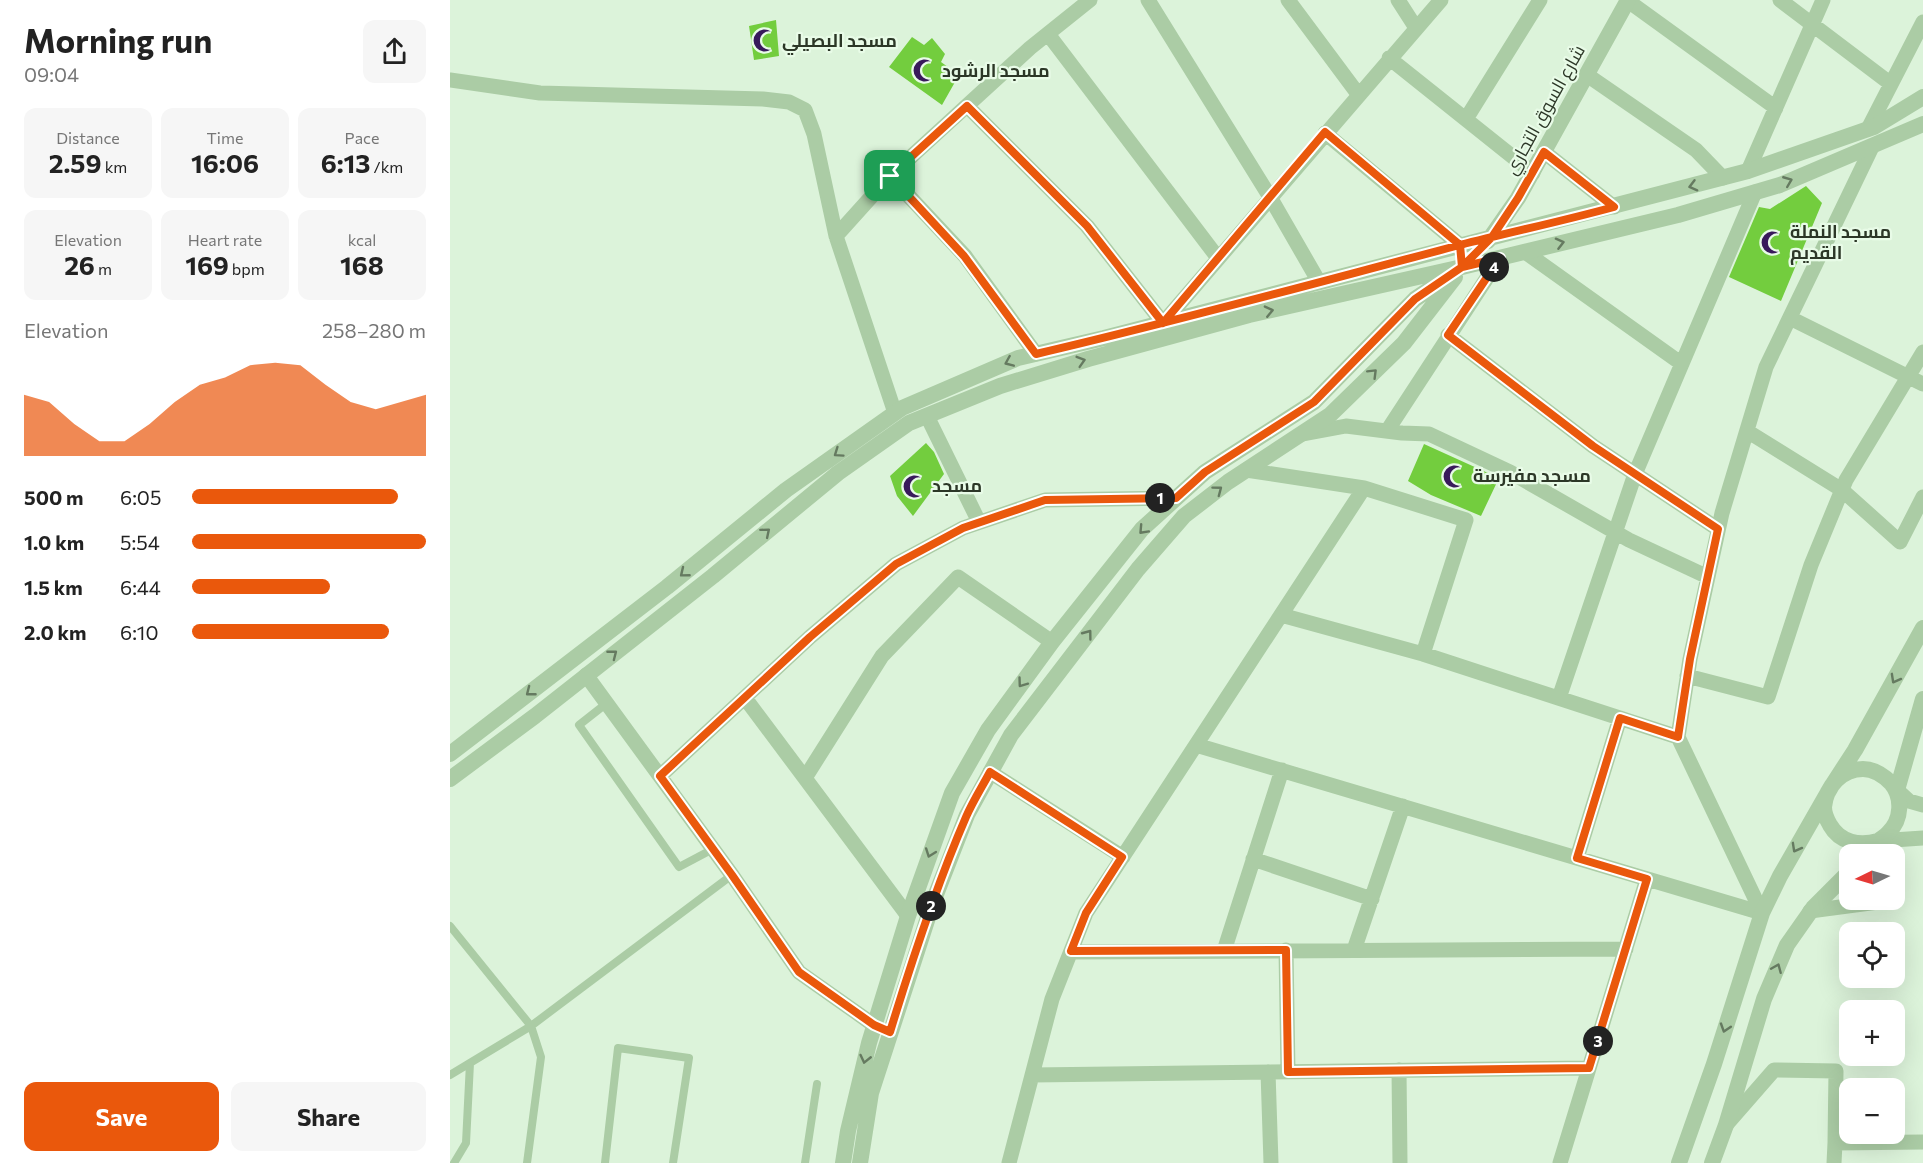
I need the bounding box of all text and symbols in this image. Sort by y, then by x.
text: Morning run [24,19,212,60]
button: share [363,20,426,83]
mosque icon: مسجد البصيلي [751,28,777,54]
place label: مسجد البصيلي [782,29,897,56]
street label: شارع السوق التجاري [1499,41,1592,180]
mosque icon: مسجد الرشود [911,58,937,84]
place label: مسجد الرشود [942,59,1050,82]
text: 09:04 [24,62,79,86]
text: Distance [56,128,120,147]
text: Time [207,128,243,147]
text: Pace [345,128,379,147]
text: 2.59 [49,147,102,178]
text: 16:06 [191,147,259,178]
text: 6:13 [321,147,371,178]
pin [864,150,915,201]
text: km [102,157,127,176]
text: /km [371,157,403,176]
icon: arrive [873,159,906,192]
one-way arrow [1782,176,1793,188]
one-way arrow [1689,179,1699,191]
place label: مسجد النملة القديم [1790,220,1891,265]
mosque icon: مسجد النملة القديم [1759,229,1785,255]
text: Elevation [54,230,122,249]
text: Heart rate [188,230,262,249]
text: kcal [348,230,376,249]
one-way arrow [1554,238,1564,251]
text: 26 [64,249,95,280]
text: 169 [185,249,229,280]
text: 168 [340,249,384,280]
pin: 4 [1479,252,1509,282]
text: 4 [1489,257,1499,276]
text: m [95,259,112,278]
text: bpm [229,259,265,278]
one-way arrow [1264,305,1274,318]
text: Elevation [24,318,109,342]
text: 258–280 m [322,318,426,342]
one-way arrow [1004,355,1015,367]
one-way arrow [1075,356,1086,369]
one-way arrow [1365,370,1376,381]
one-way arrow [833,446,844,457]
mosque icon: مسجد مفيرسة [1442,463,1468,489]
place label: مسجد مفيرسة [1473,464,1591,487]
mosque icon: مسجد [901,473,927,499]
place label: مسجد [932,474,982,496]
pin: 1 [1145,483,1175,513]
text: 500 m [24,485,84,509]
text: 6:05 [120,485,161,509]
one-way arrow [1211,486,1222,497]
text: 1 [1156,488,1164,507]
one-way arrow [1139,523,1150,533]
one-way arrow [759,529,770,540]
text: 1.0 km [24,530,84,554]
text: 5:54 [120,530,160,554]
one-way arrow [680,566,691,577]
text: 1.5 km [24,575,83,599]
text: 6:44 [120,575,161,599]
text: 2.0 km [24,620,86,644]
text: 6:10 [120,620,158,644]
one-way arrow [1081,630,1092,641]
one-way arrow [607,651,618,662]
one-way arrow [1891,673,1902,684]
one-way arrow [1018,676,1029,687]
one-way arrow [526,685,537,696]
one-way arrow [1792,841,1803,852]
north arrow [1839,844,1905,910]
map controls [1839,844,1905,1144]
one-way arrow [925,848,938,858]
pin: 2 [916,891,946,921]
text: 2 [926,896,936,915]
button: locate [1839,922,1905,988]
one-way arrow [1770,964,1782,975]
button: + [1839,1000,1905,1066]
one-way arrow [1720,1022,1732,1033]
pin: 3 [1583,1026,1613,1056]
text: 3 [1593,1031,1603,1050]
one-way arrow [859,1054,872,1064]
button: − [1839,1078,1905,1144]
button: Save [24,1082,219,1151]
button: Share [231,1082,426,1151]

